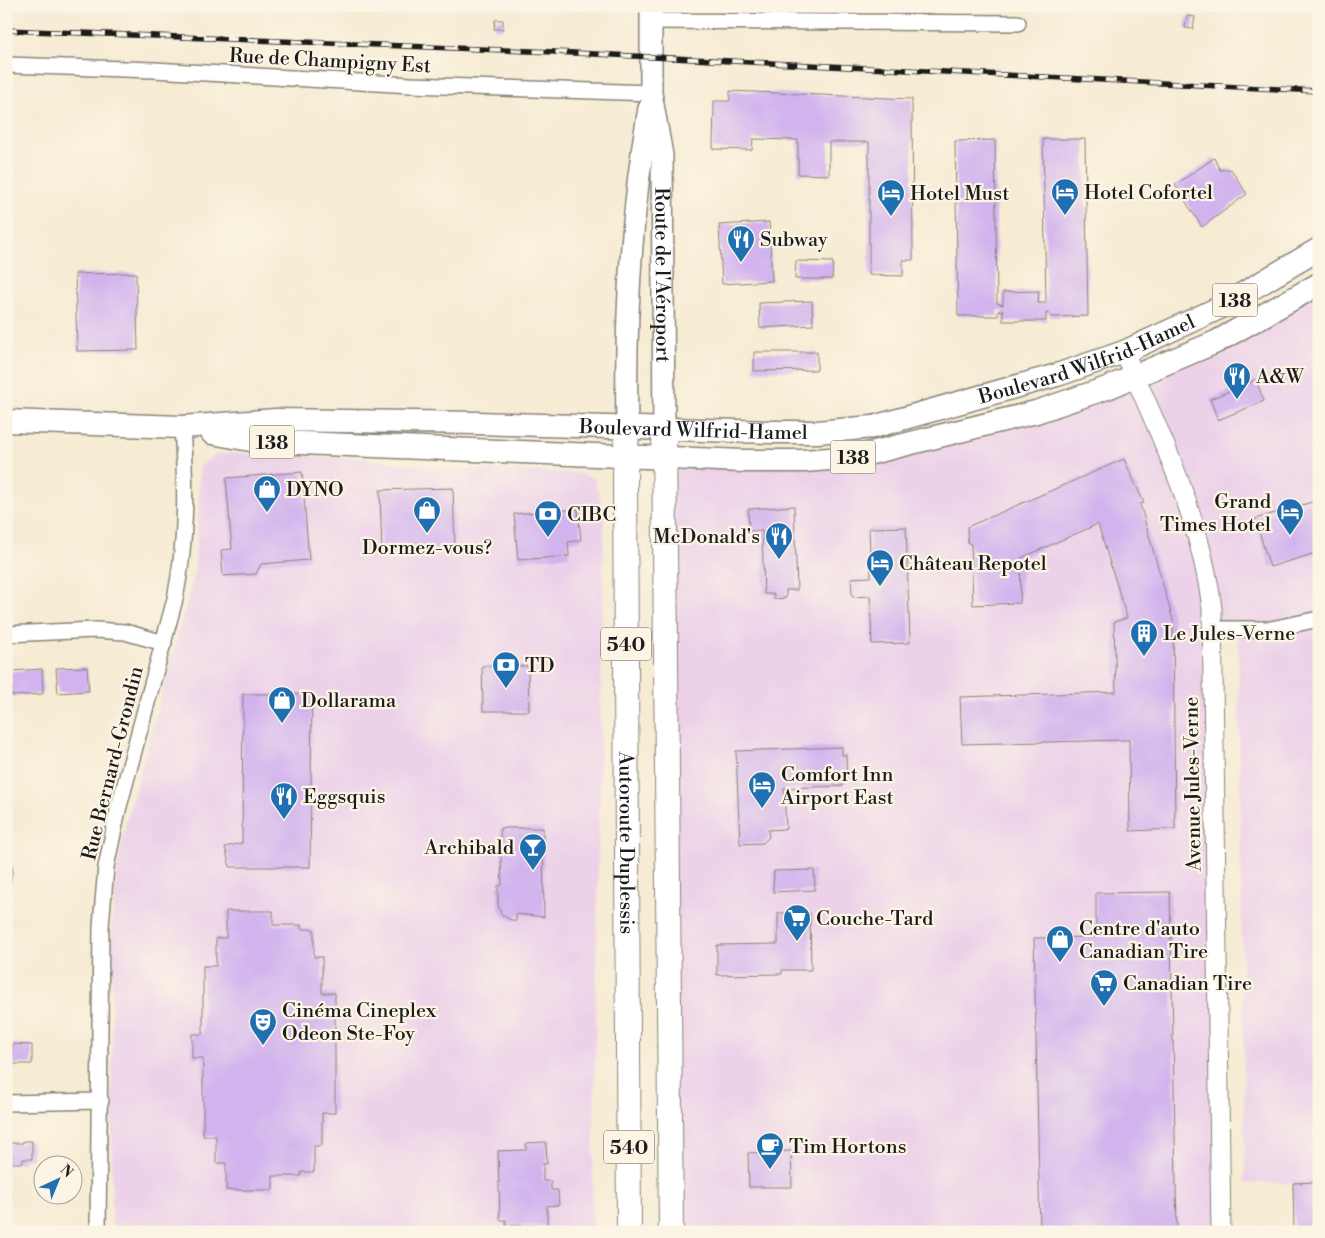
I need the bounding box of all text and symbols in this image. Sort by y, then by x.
street label: Rue de Champigny Est [228,44,432,79]
hotel icon: Hotel Cofortel [1050,177,1080,216]
hotel icon: Hotel Must [876,178,906,217]
place label: Hotel Cofortel [1084,181,1213,206]
place label: Hotel Must [910,182,1009,207]
street label: Route de l'Aéroport [648,187,675,363]
restaurant icon: Subway [726,224,756,263]
place label: Subway [760,228,828,253]
road number: 138 [1212,284,1258,316]
street label: Boulevard Wilfrid-Hamel [975,310,1199,411]
restaurant icon: A&W [1222,361,1252,400]
place label: A&W [1255,365,1305,390]
street label: Boulevard Wilfrid-Hamel [578,415,808,446]
road number: 138 [250,426,294,458]
road number: 138 [830,441,876,474]
shop icon: DYNO [252,474,282,513]
place label: DYNO [286,478,344,503]
place label: Grand Times Hotel [1160,490,1272,538]
shop icon: Dormez-vous? [412,495,442,534]
hotel icon: Grand Times Hotel [1275,497,1305,536]
bank icon: CIBC [533,499,563,538]
place label: CIBC [567,503,616,528]
restaurant icon: McDonald's [764,521,794,560]
place label: McDonald's [653,525,760,550]
place label: Dormez-vous? [362,536,492,561]
hotel icon: Château Repotel [865,548,895,587]
place label: Château Repotel [899,552,1047,577]
building icon: Le Jules-Verne [1129,618,1159,657]
place label: Le Jules-Verne [1163,622,1295,647]
road number: 540 [601,628,651,661]
bank icon: TD [491,650,521,689]
place label: TD [525,654,555,679]
street label: Rue Bernard-Grondin [77,664,150,863]
shop icon: Dollarama [267,685,297,724]
place label: Dollarama [301,689,397,714]
street label: Avenue Jules-Verne [1179,696,1208,873]
street label: Autoroute Duplessis [612,751,638,934]
place label: Comfort Inn Airport East [780,763,894,811]
hotel icon: Comfort Inn Airport East [747,770,777,809]
restaurant icon: Eggsquis [269,781,299,820]
place label: Eggsquis [303,785,385,810]
bar icon: Archibald [518,832,548,871]
place label: Archibald [424,836,515,861]
supermarket icon: Couche-Tard [782,903,812,942]
place label: Couche-Tard [816,907,934,932]
place label: Centre d'auto Canadian Tire [1079,917,1208,965]
shop icon: Centre d'auto Canadian Tire [1045,924,1075,963]
supermarket icon: Canadian Tire [1089,968,1119,1007]
place label: Canadian Tire [1123,972,1252,997]
place label: Cinéma Cineplex Odeon Ste-Foy [282,999,437,1047]
theatre icon: Cinéma Cineplex Odeon Ste-Foy [248,1007,278,1046]
road number: 540 [604,1130,654,1164]
cafe icon: Tim Hortons [755,1131,785,1170]
place label: Tim Hortons [789,1135,906,1160]
north arrow [32,1156,82,1206]
text: N [56,1161,77,1182]

